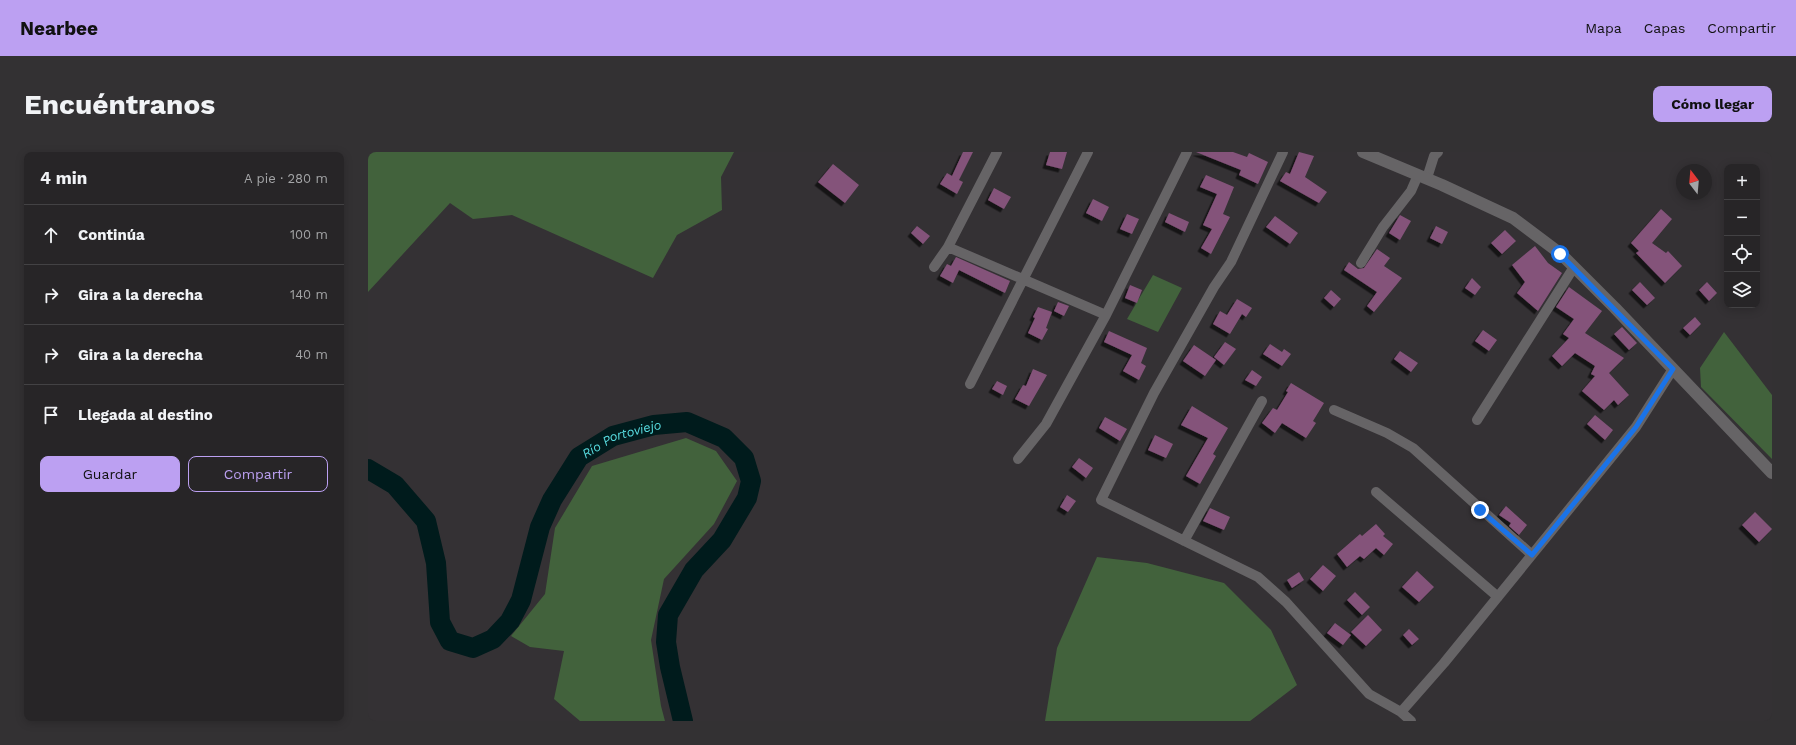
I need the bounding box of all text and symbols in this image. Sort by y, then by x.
text: Nearbee [20,17,98,40]
text: Mapa [1585,20,1622,36]
text: Capas [1644,20,1685,36]
text: Compartir [1707,20,1776,36]
button: Cómo llegar [1653,86,1772,122]
text: Encuéntranos [24,88,215,121]
north arrow [1676,164,1712,200]
map controls [1724,164,1760,308]
button: + [1724,164,1760,200]
text: 4 min [40,168,87,188]
text: A pie · 280 m [244,171,328,186]
button: − [1724,200,1760,236]
icon: ahead [40,224,62,246]
text: Continúa [78,226,145,244]
text: 100 m [290,227,328,242]
button: locate [1724,236,1760,272]
route start [1551,245,1569,263]
button: layers [1724,272,1760,308]
icon: right [40,284,62,306]
text: Gira a la derecha [78,286,203,304]
text: 140 m [290,287,328,302]
icon: right [40,344,62,366]
text: Gira a la derecha [78,346,203,364]
text: 40 m [295,347,328,362]
icon: arrive [40,404,62,426]
text: Llegada al destino [78,406,213,424]
water label: Río Portoviejo [579,417,662,461]
button: Guardar [40,456,180,492]
button: Compartir [188,456,328,492]
route end [1471,501,1489,519]

